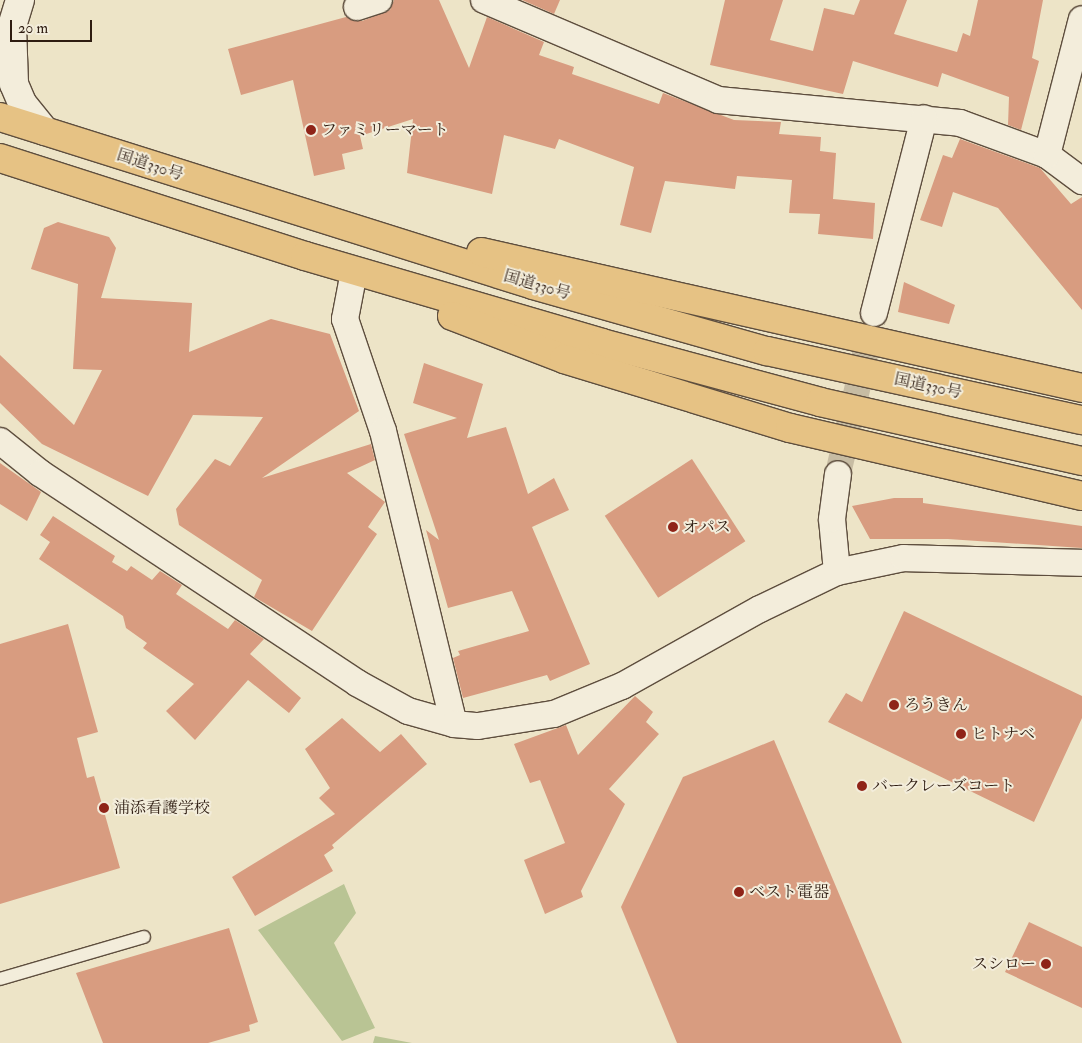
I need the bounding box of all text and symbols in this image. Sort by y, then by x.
scale bar [12,10,95,42]
text: 20 m [18,19,48,38]
place label: ファミリーマート [321,120,449,140]
marker: ファミリーマート [305,124,317,136]
street label: 国道330号 [114,145,186,185]
street label: 国道330号 [501,266,573,304]
street label: 国道330号 [893,369,963,403]
place label: オパス [683,517,731,537]
marker: オパス [667,521,679,533]
place label: ろうきん [904,695,968,715]
marker: ろうきん [888,699,900,711]
place label: ヒトナベ [971,724,1035,744]
marker: ヒトナベ [955,728,967,740]
place label: バークレーズコート [872,776,1016,796]
marker: バークレーズコート [856,780,868,792]
place label: 浦添看護学校 [114,798,210,818]
marker: 浦添看護学校 [98,802,110,814]
place label: ベスト電器 [749,882,829,902]
marker: ベスト電器 [733,886,745,898]
place label: スシロー [972,954,1036,974]
marker: スシロー [1040,958,1052,970]

